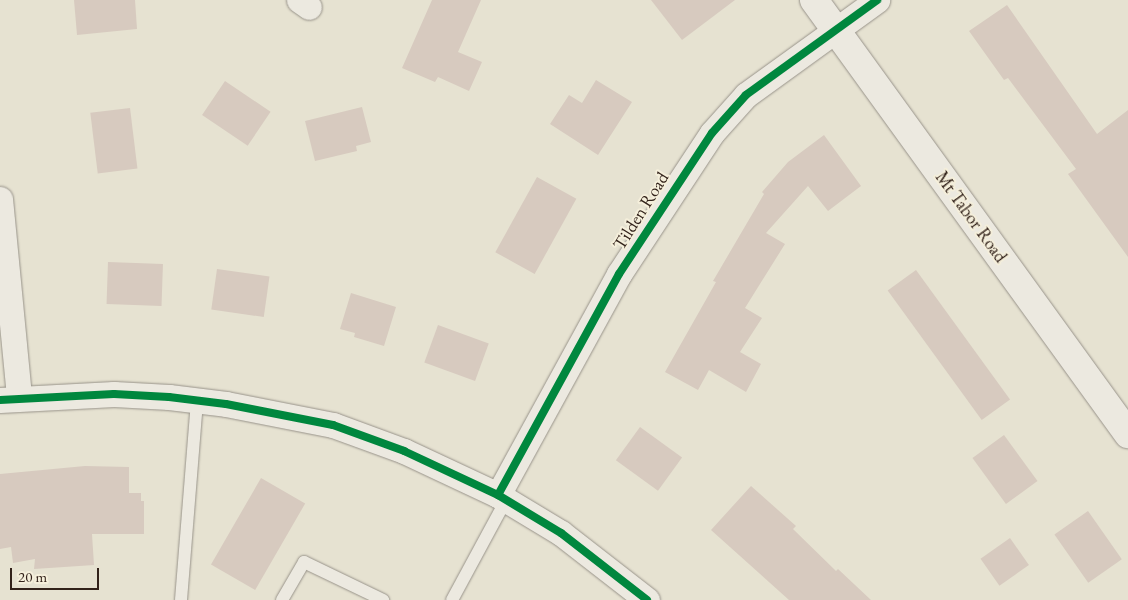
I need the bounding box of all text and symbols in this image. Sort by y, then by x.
street label: Mt Tabor Road [931,167,1011,267]
street label: Tilden Road [609,168,673,254]
scale bar [12,558,101,590]
text: 20 m [18,567,47,586]

